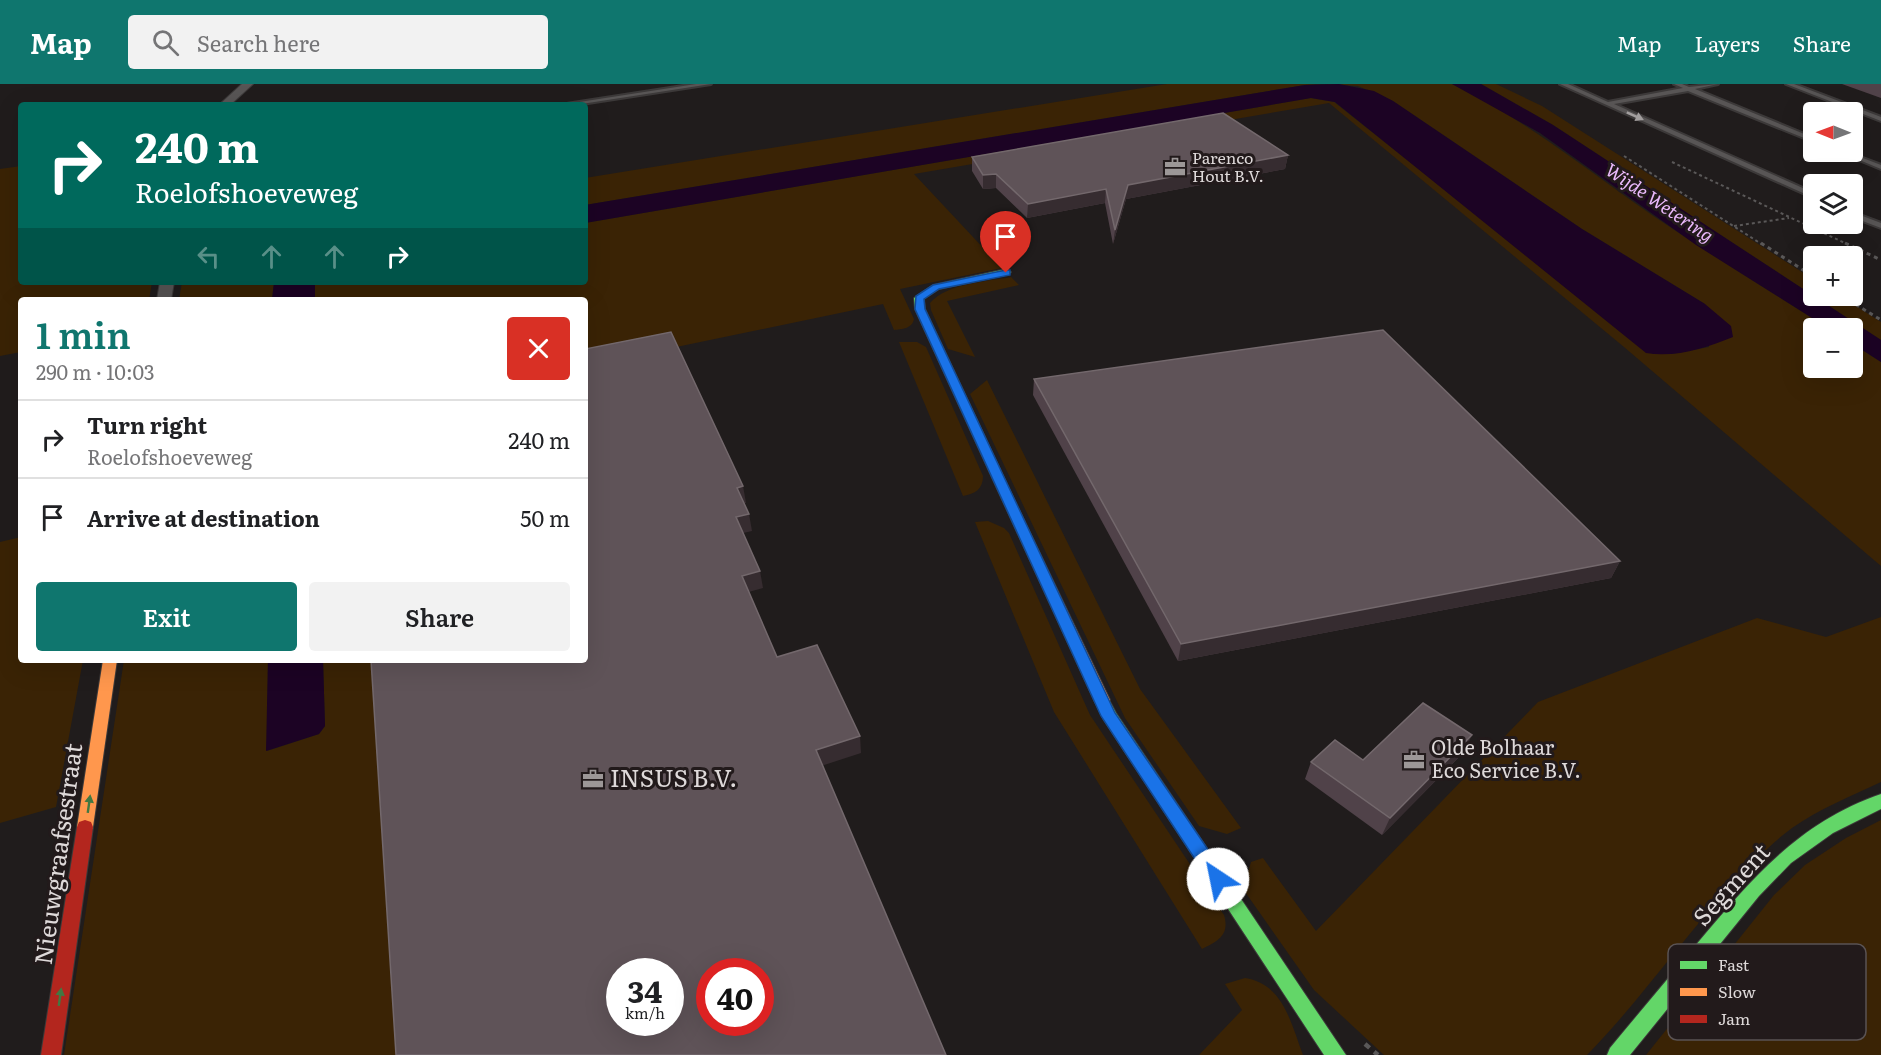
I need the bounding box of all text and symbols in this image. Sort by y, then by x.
search box [128,15,548,69]
text: Map [30,21,92,63]
icon: search [149,26,182,59]
text: Search here [197,26,320,59]
text: Map [1617,27,1662,58]
text: Layers [1695,27,1760,58]
text: Share [1793,27,1851,58]
north arrow [1803,102,1863,162]
map controls [1803,102,1863,378]
one-way arrow [1627,112,1644,121]
text: 240 m [135,114,259,176]
icon: right [36,126,114,204]
place label: Parenco Hout B.V. [1192,145,1264,187]
office icon: Parenco Hout B.V. [1163,155,1187,179]
water label: Wijde Wetering [1600,156,1719,248]
text: Roelofshoeveweg [135,171,358,211]
button: layers [1803,174,1863,234]
pin [980,211,1031,273]
icon: arrive [989,220,1022,253]
icon: left [192,240,225,273]
icon: ahead [255,240,288,273]
icon: ahead [318,240,351,273]
icon: right [381,240,414,273]
button: + [1803,246,1863,306]
text: 1 min [36,307,131,360]
button: close [507,317,570,380]
button: − [1803,318,1863,378]
text: 290 m · 10:03 [36,356,155,386]
text: Turn right [87,408,207,441]
icon: right [36,423,69,456]
text: 240 m [508,423,570,456]
text: Roelofshoeveweg [87,441,252,471]
icon: arrive [36,501,69,534]
text: Arrive at destination [87,501,320,534]
text: 50 m [520,501,570,534]
button: Exit [36,582,297,651]
button: Share [309,582,570,651]
place label: Olde Bolhaar Eco Service B.V. [1431,731,1581,784]
street label: Nieuwgraafsestraat [24,740,89,967]
office icon: Olde Bolhaar Eco Service B.V. [1402,748,1426,772]
place label: INSUS B.V. [610,759,737,794]
office icon: INSUS B.V. [581,767,605,791]
one-way arrow [84,795,93,814]
street label: Segment [1684,834,1777,932]
position arrow [1186,847,1250,911]
legend [1668,944,1866,1040]
text: Fast [1718,952,1750,976]
speed limit sign: 40 [696,958,774,1036]
text: 34 [628,968,662,1012]
text: Slow [1718,979,1756,1003]
one-way arrow [56,988,65,1007]
text: km/h [625,1001,665,1024]
text: Jam [1718,1006,1751,1030]

